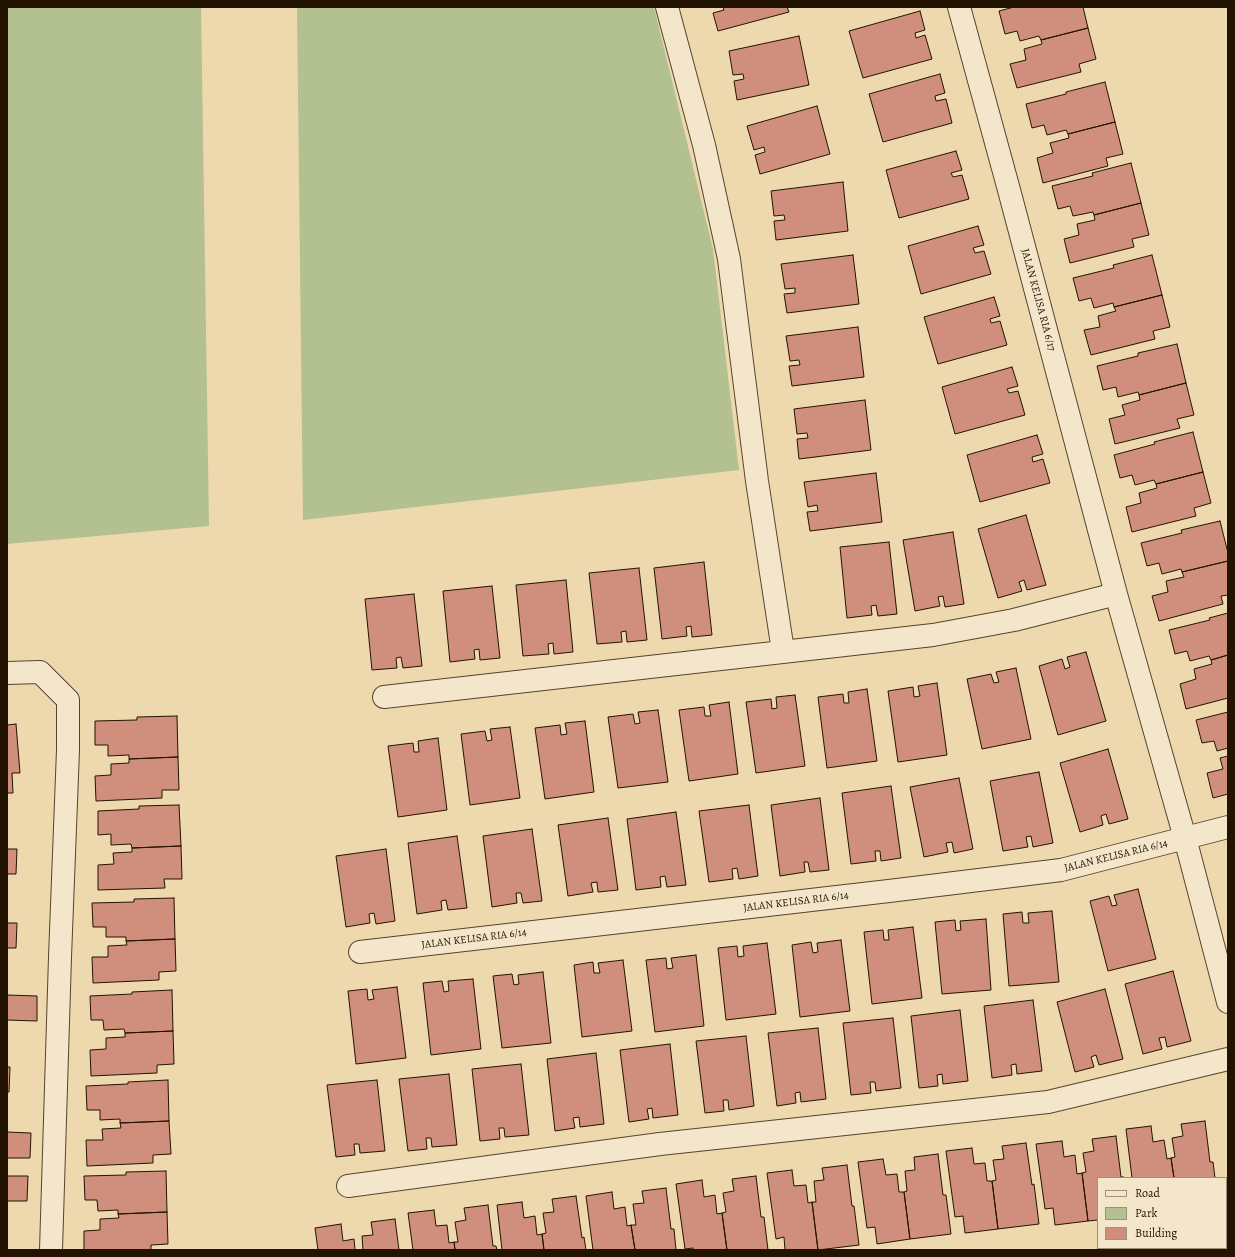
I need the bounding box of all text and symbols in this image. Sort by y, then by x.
street label: JALAN KELISA RIA 6/17 [1018,247,1058,353]
street label: JALAN KELISA RIA 6/14 [1063,837,1169,875]
street label: JALAN KELISA RIA 6/14 [743,889,849,915]
street label: JALAN KELISA RIA 6/14 [421,926,527,952]
legend [1097,1177,1227,1249]
text: Road [1135,1185,1160,1201]
text: Park [1135,1205,1158,1221]
text: Building [1135,1225,1177,1241]

